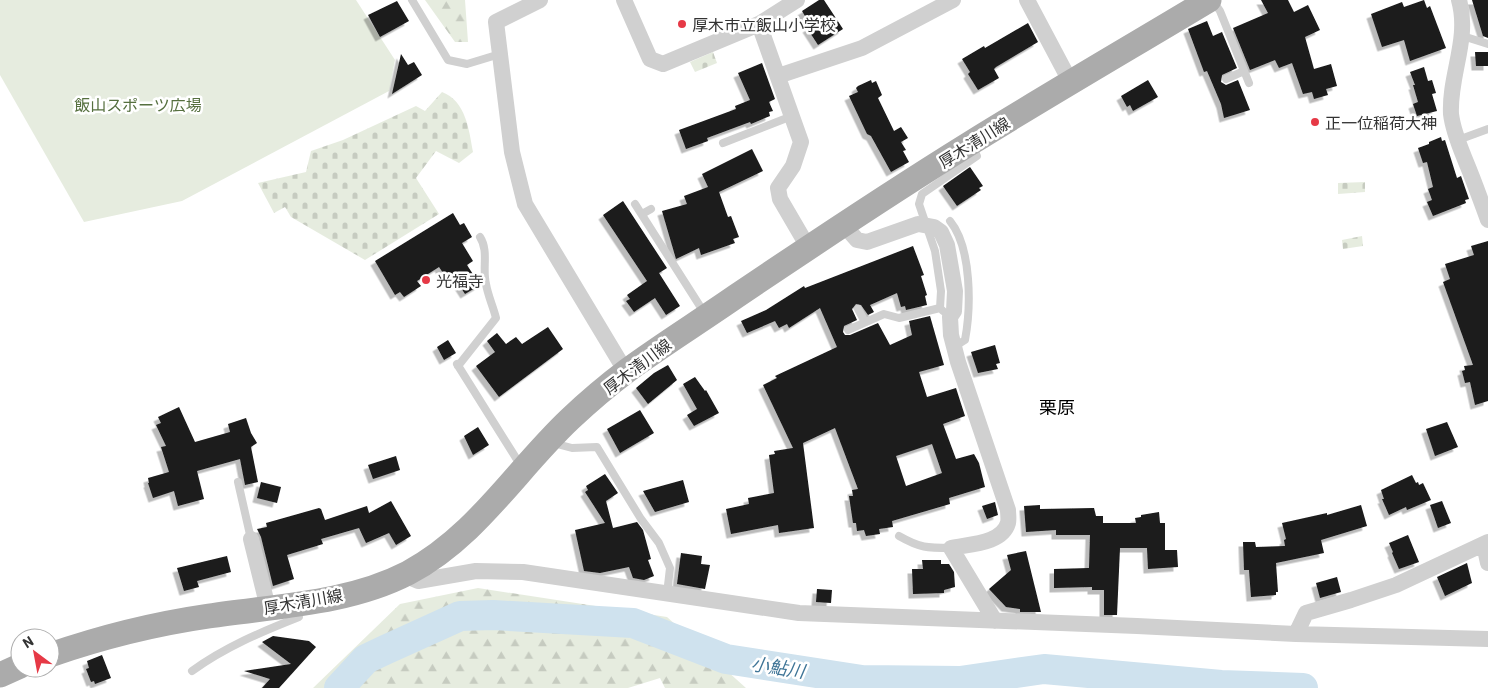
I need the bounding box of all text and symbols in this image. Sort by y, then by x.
place label: 厚木市立飯山小学校 [692,15,836,34]
marker: 厚木市立飯山小学校 [676,18,688,30]
park label: 飯山スポーツ広場 [74,95,202,114]
street label: 厚木清川線 [935,113,1013,171]
place label: 正一位稲荷大神 [1325,113,1437,132]
marker: 正一位稲荷大神 [1309,116,1321,128]
place label: 光福寺 [436,271,484,290]
marker: 光福寺 [420,274,432,286]
street label: 厚木清川線 [599,334,675,398]
district label: 栗原 [1039,396,1075,418]
street label: 厚木清川線 [262,585,344,617]
north arrow [10,628,60,678]
text: N [19,632,36,651]
water label: 小鮎川 [750,652,808,682]

